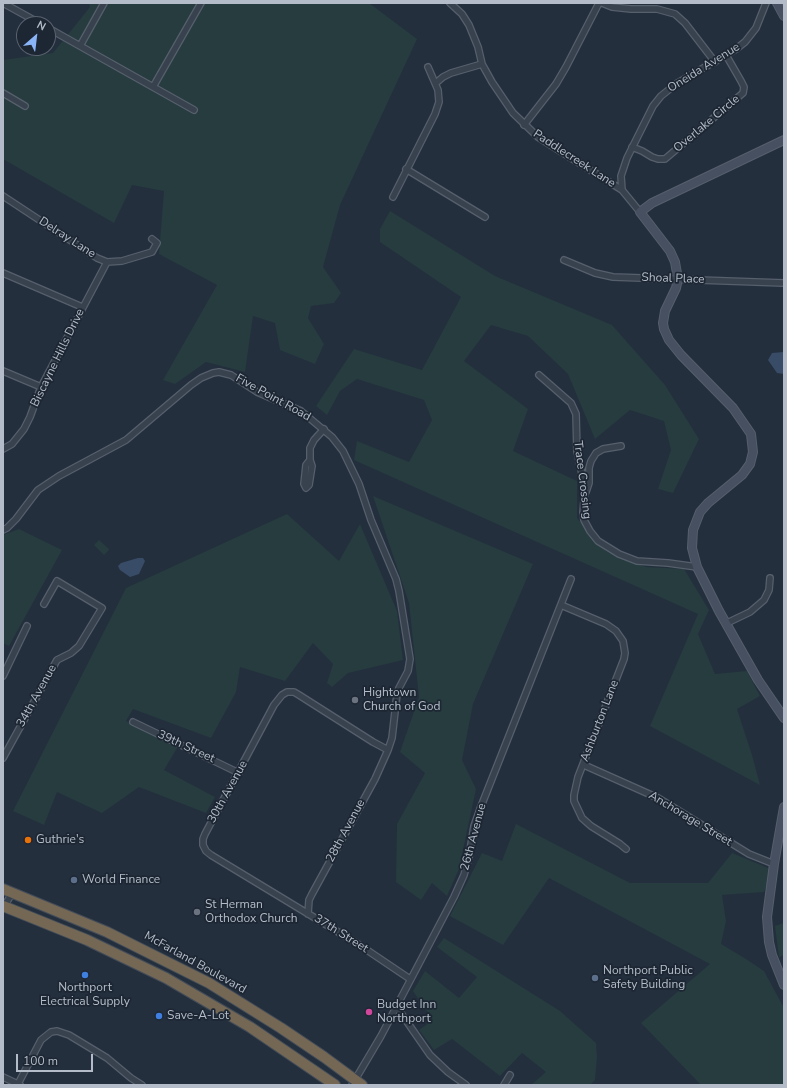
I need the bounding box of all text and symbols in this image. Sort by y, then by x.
north arrow [16,16,56,56]
text: N [34,17,49,34]
street label: Oneida Avenue [665,40,743,96]
street label: Overlake Circle [671,92,743,156]
street label: Paddlecreek Lane [530,127,618,191]
street label: Delray Lane [36,214,98,262]
street label: Shoal Place [641,271,705,287]
street label: Biscayne Hills Drive [28,307,88,409]
street label: Five Point Road [233,371,313,425]
street label: Trace Crossing [570,440,594,520]
street label: 34th Avenue [14,662,60,730]
street label: Ashburton Lane [578,678,622,764]
place label: Hightown Church of God [363,686,440,714]
marker: Hightown Church of God [350,695,360,705]
street label: 39th Street [155,728,217,766]
street label: 30th Avenue [205,758,251,826]
street label: Anchorage Street [646,789,734,849]
street label: 28th Avenue [323,797,369,865]
street label: 26th Avenue [458,802,490,872]
place label: Guthrie's [36,833,84,847]
marker: Guthrie's [23,835,33,845]
place label: World Finance [82,873,160,887]
marker: World Finance [69,875,79,885]
place label: St Herman Orthodox Church [205,898,298,926]
marker: St Herman Orthodox Church [192,907,202,917]
street label: 37th Street [311,912,371,956]
street label: McFarland Boulevard [141,929,249,997]
place label: Northport Public Safety Building [603,964,693,992]
marker: Northport Electrical Supply [80,970,90,980]
marker: Northport Public Safety Building [590,973,600,983]
place label: Northport Electrical Supply [40,981,130,1009]
place label: Budget Inn Northport [377,998,436,1026]
marker: Budget Inn Northport [364,1007,374,1017]
place label: Save-A-Lot [167,1009,229,1023]
marker: Save-A-Lot [154,1011,164,1021]
scale bar [18,1046,95,1072]
text: 100 m [23,1053,58,1069]

